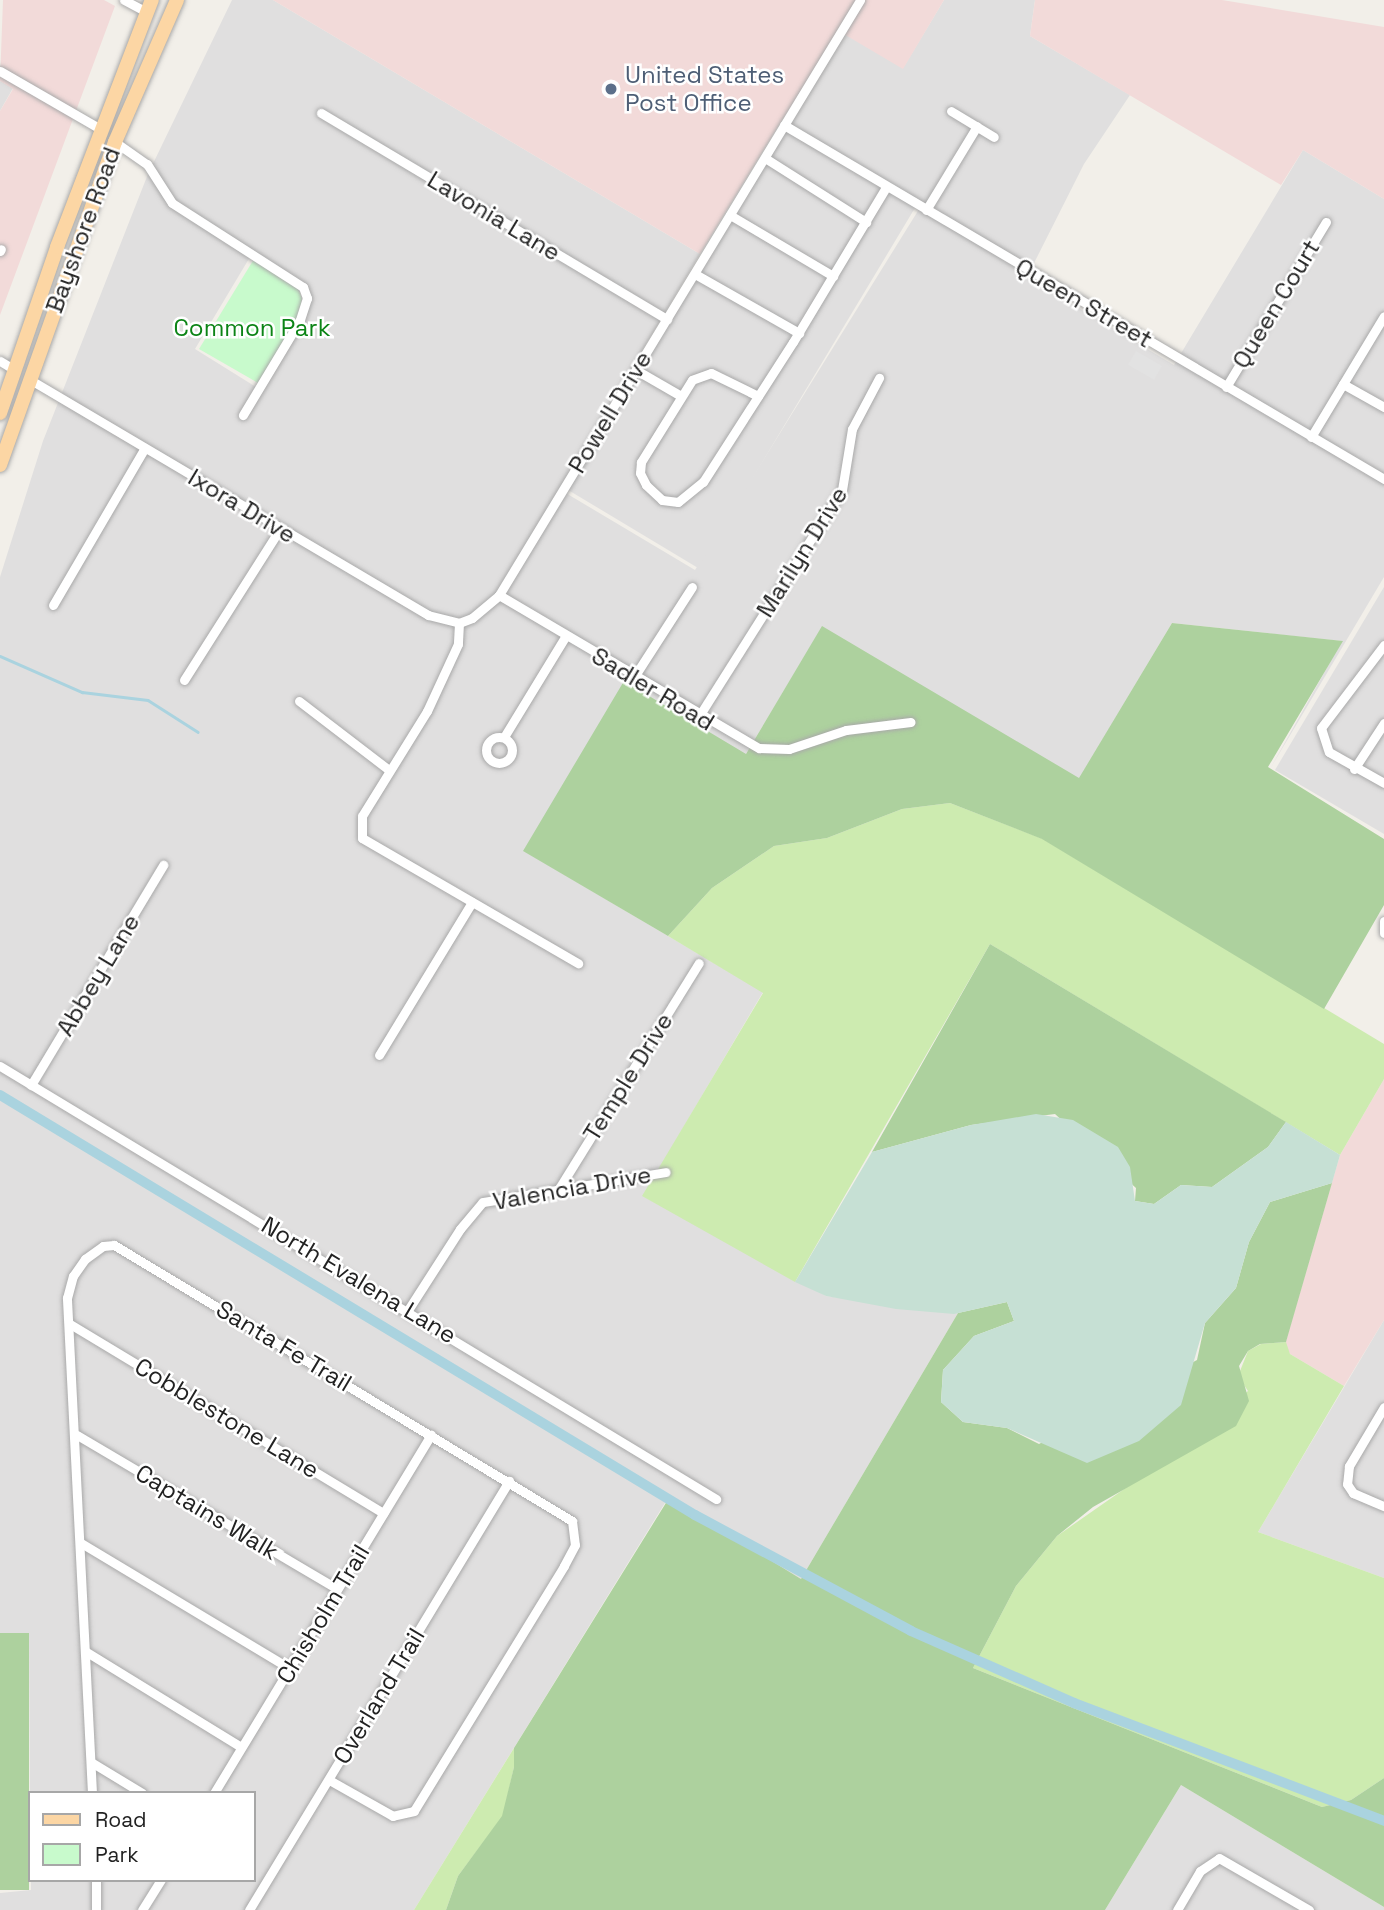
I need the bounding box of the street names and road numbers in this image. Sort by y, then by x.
street label: Bayshore Road [40,143,126,317]
street label: Lavonia Lane [422,165,566,267]
street label: Queen Court [1226,234,1326,374]
street label: Queen Street [1010,252,1158,354]
street label: Powell Drive [562,346,658,478]
street label: Ixora Drive [183,463,301,549]
street label: Marilyn Drive [750,481,854,623]
street label: Sadler Road [587,641,719,737]
street label: Abbey Lane [50,909,146,1041]
street label: Temple Drive [577,1008,679,1146]
street label: Valencia Drive [491,1160,653,1216]
street label: North Evalena Lane [256,1210,462,1350]
street label: Santa Fe Trail [211,1294,357,1398]
street label: Cobblestone Lane [130,1352,324,1484]
street label: Captains Walk [130,1458,284,1566]
street label: Chisholm Trail [270,1539,376,1689]
street label: Overland Trail [327,1622,431,1770]

